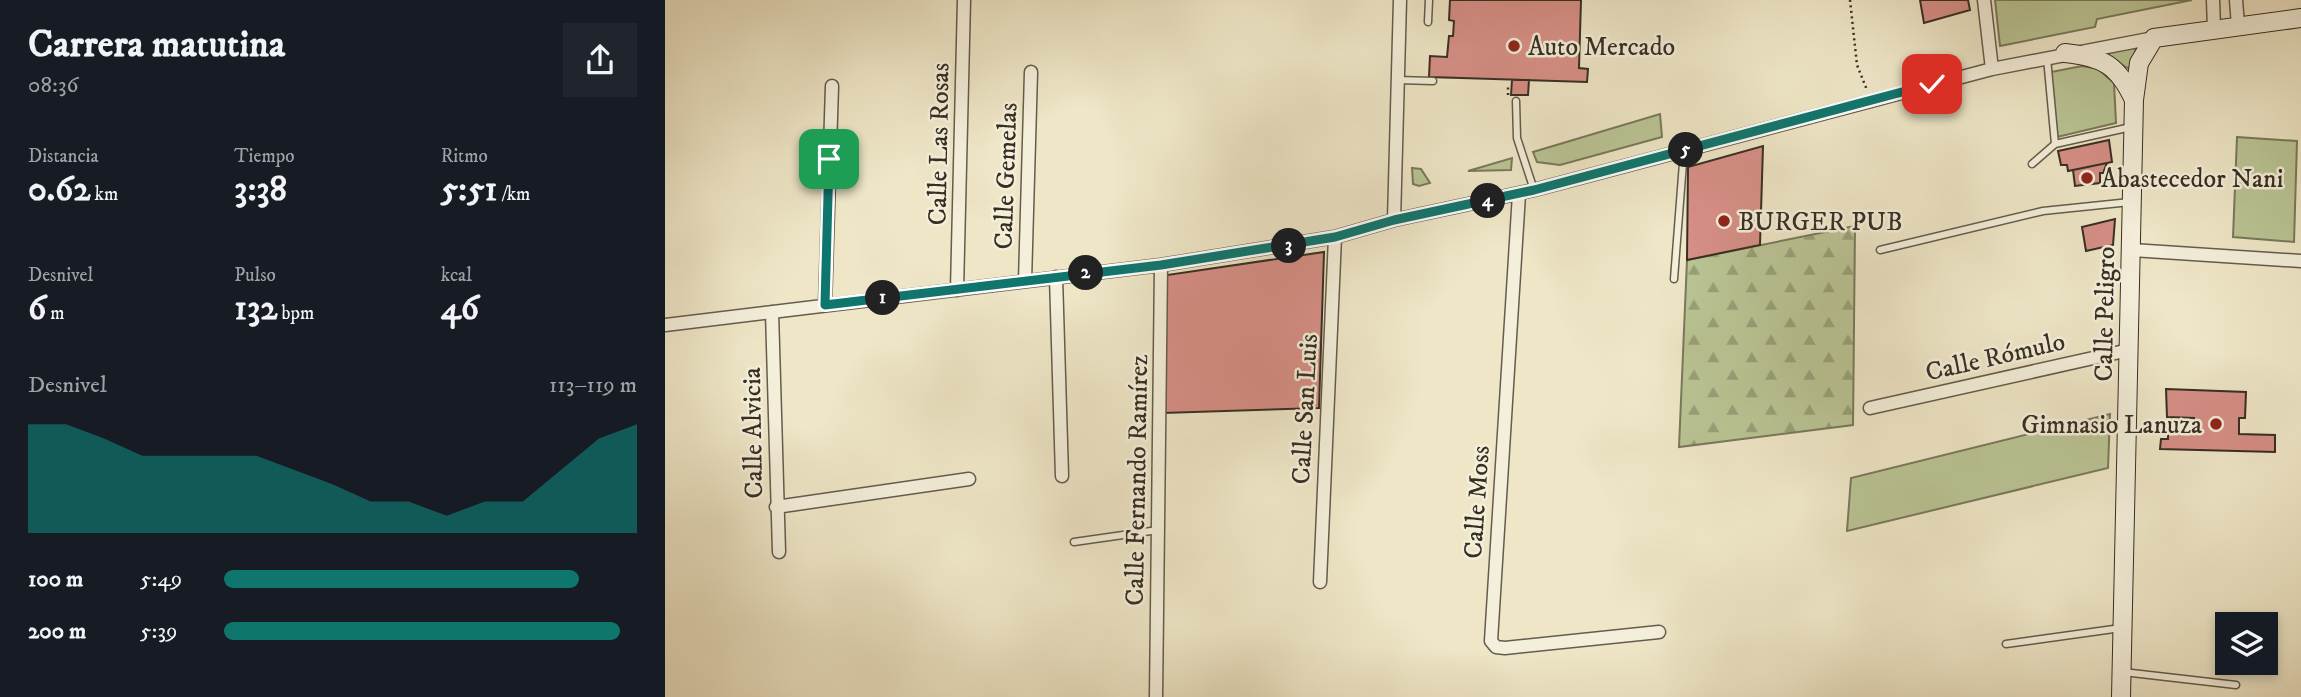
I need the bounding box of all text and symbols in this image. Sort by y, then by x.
text: Carrera matutina [28,21,285,69]
button: share [563,23,637,97]
place label: Auto Mercado [1528,31,1675,64]
marker: Auto Mercado [1506,38,1522,54]
pin [1902,54,1962,114]
street label: Calle Las Rosas [922,63,957,226]
icon: check [1913,65,1951,103]
text: 08:36 [28,71,78,100]
street label: Calle Gemelas [987,102,1026,250]
pin [799,129,859,189]
pin: 5 [1669,132,1703,168]
text: 5 [1681,138,1690,161]
icon: arrive [810,140,848,178]
text: Distancia [28,145,99,168]
text: Tiempo [234,145,294,168]
text: Ritmo [441,145,488,168]
place label: Abastecedor Nani [2101,163,2283,196]
text: 0.62 [28,168,91,212]
text: 3:38 [234,168,287,212]
text: 5:51 [441,168,497,212]
marker: Abastecedor Nani [2079,170,2095,186]
text: km [91,183,118,206]
text: /km [497,183,530,206]
pin: 4 [1471,184,1505,218]
text: 4 [1482,189,1493,212]
place label: BURGER PUB [1738,206,1903,239]
marker: BURGER PUB [1716,213,1732,229]
pin: 3 [1271,229,1307,264]
text: 3 [1285,234,1292,257]
street label: Calle Peligro [2088,246,2123,382]
pin: 2 [1069,256,1103,290]
text: 2 [1081,261,1090,284]
text: Desnivel [28,264,93,287]
text: Pulso [234,264,276,287]
text: kcal [441,264,472,287]
pin: 1 [865,280,900,316]
text: 1 [879,286,886,309]
text: 6 [28,287,46,331]
text: 132 [234,287,277,331]
text: 46 [441,287,479,331]
text: m [46,302,65,325]
text: bpm [277,302,314,325]
street label: Calle Rómulo [1922,325,2068,390]
street label: Calle San Luis [1285,333,1326,485]
street label: Calle Fernando Ramírez [1119,354,1156,606]
street label: Calle Alvicia [736,367,771,499]
text: Desnivel [28,371,107,400]
text: 113–119 m [549,371,637,400]
place label: Gimnasio Lanuza [2021,409,2202,442]
marker: Gimnasio Lanuza [2208,416,2224,432]
street label: Calle Moss [1457,444,1498,560]
text: 100 m [28,565,83,594]
text: 5:49 [140,565,182,594]
map controls [2215,612,2278,675]
button: layers [2215,612,2278,675]
text: 200 m [28,617,86,646]
text: 5:39 [140,617,178,646]

